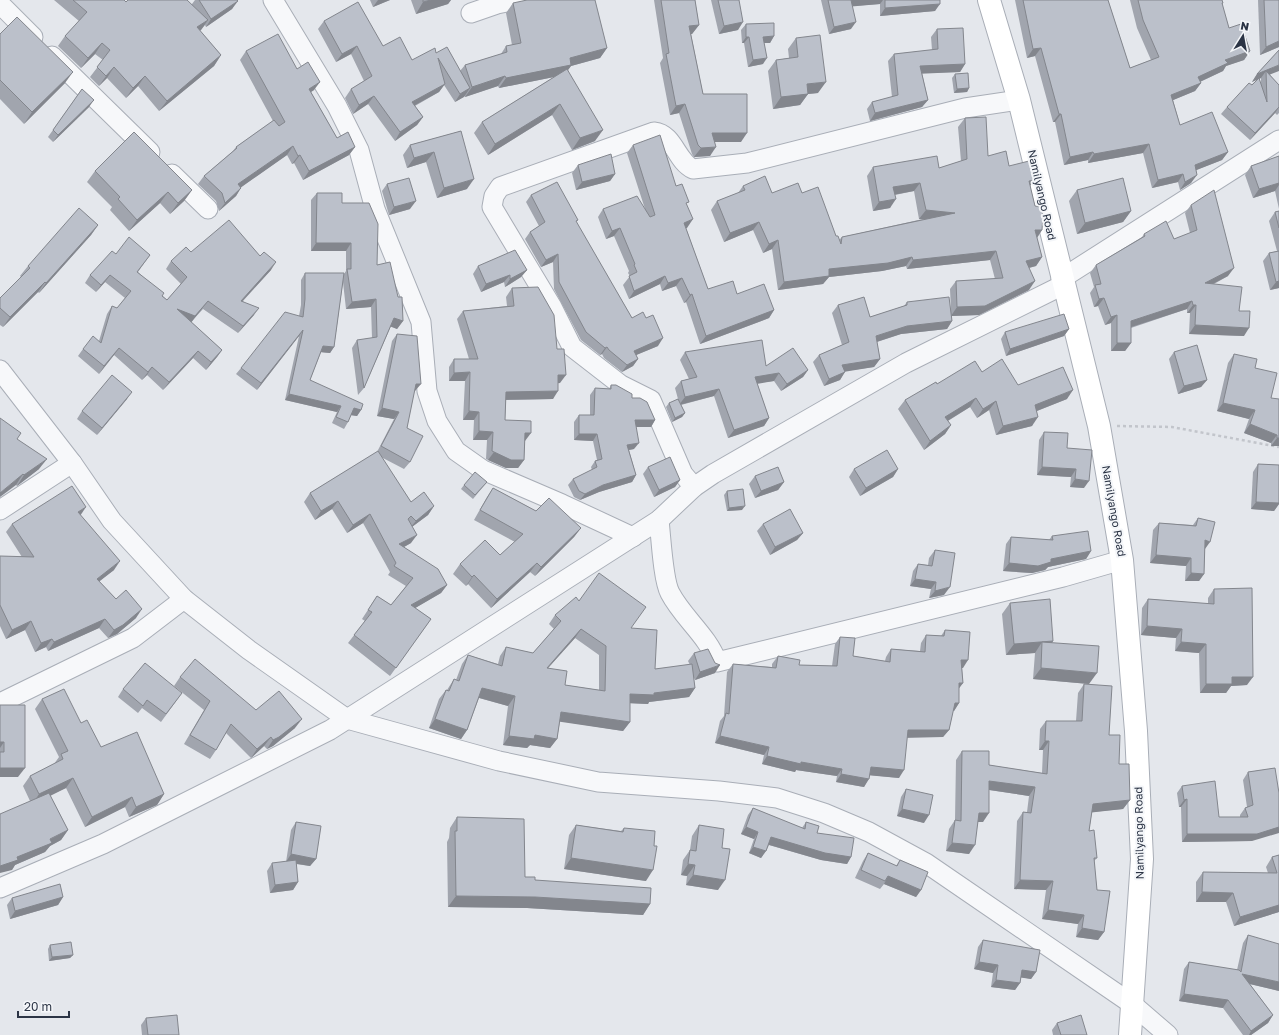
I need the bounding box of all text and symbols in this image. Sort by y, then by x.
north arrow [1223,16,1263,56]
text: N [1240,19,1250,33]
street label: Namilyango Road [1026,148,1059,241]
street label: Namilyango Road [1100,464,1129,558]
street label: Namilyango Road [1131,787,1146,879]
scale bar [18,993,69,1019]
text: 20 m [24,999,52,1014]

